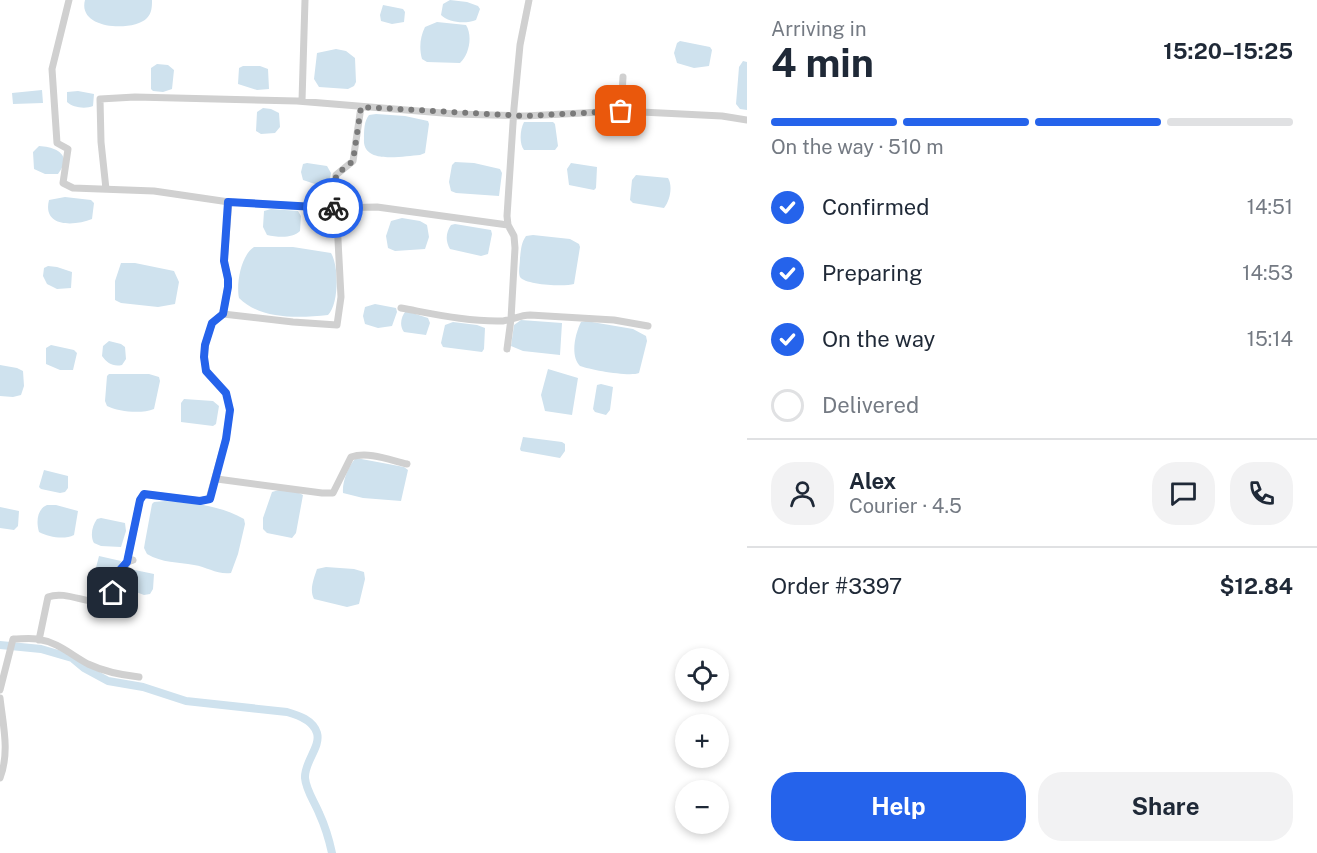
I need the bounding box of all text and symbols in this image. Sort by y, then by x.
text: Arriving in [771,17,866,41]
text: 15:20–15:25 [1163,38,1293,64]
text: 4 min [771,40,874,86]
pin [595,85,646,136]
icon: bag [604,94,637,127]
text: On the way · 510 m [771,135,943,159]
courier [303,178,363,238]
icon: check [771,191,804,224]
icon: bike [317,192,350,225]
text: Confirmed [822,194,929,220]
text: 14:51 [1247,195,1293,219]
icon: check [771,257,804,290]
text: Preparing [822,260,923,286]
text: 14:53 [1242,261,1293,285]
icon: check [771,323,804,356]
text: On the way [822,326,935,352]
text: 15:14 [1247,327,1293,351]
text: Delivered [822,392,919,418]
button: person [771,462,834,525]
button: chat [1152,462,1215,525]
button: phone [1230,462,1293,525]
text: Alex [849,468,896,494]
text: Courier · 4.5 [849,494,962,518]
pin [87,567,138,618]
text: Order #3397 [771,573,902,599]
text: $12.84 [1220,573,1293,599]
icon: home [96,576,129,609]
map controls [675,648,729,834]
button: locate [675,648,729,702]
button: + [675,714,729,768]
button: Help [771,772,1026,841]
button: Share [1038,772,1293,841]
button: − [675,780,729,834]

